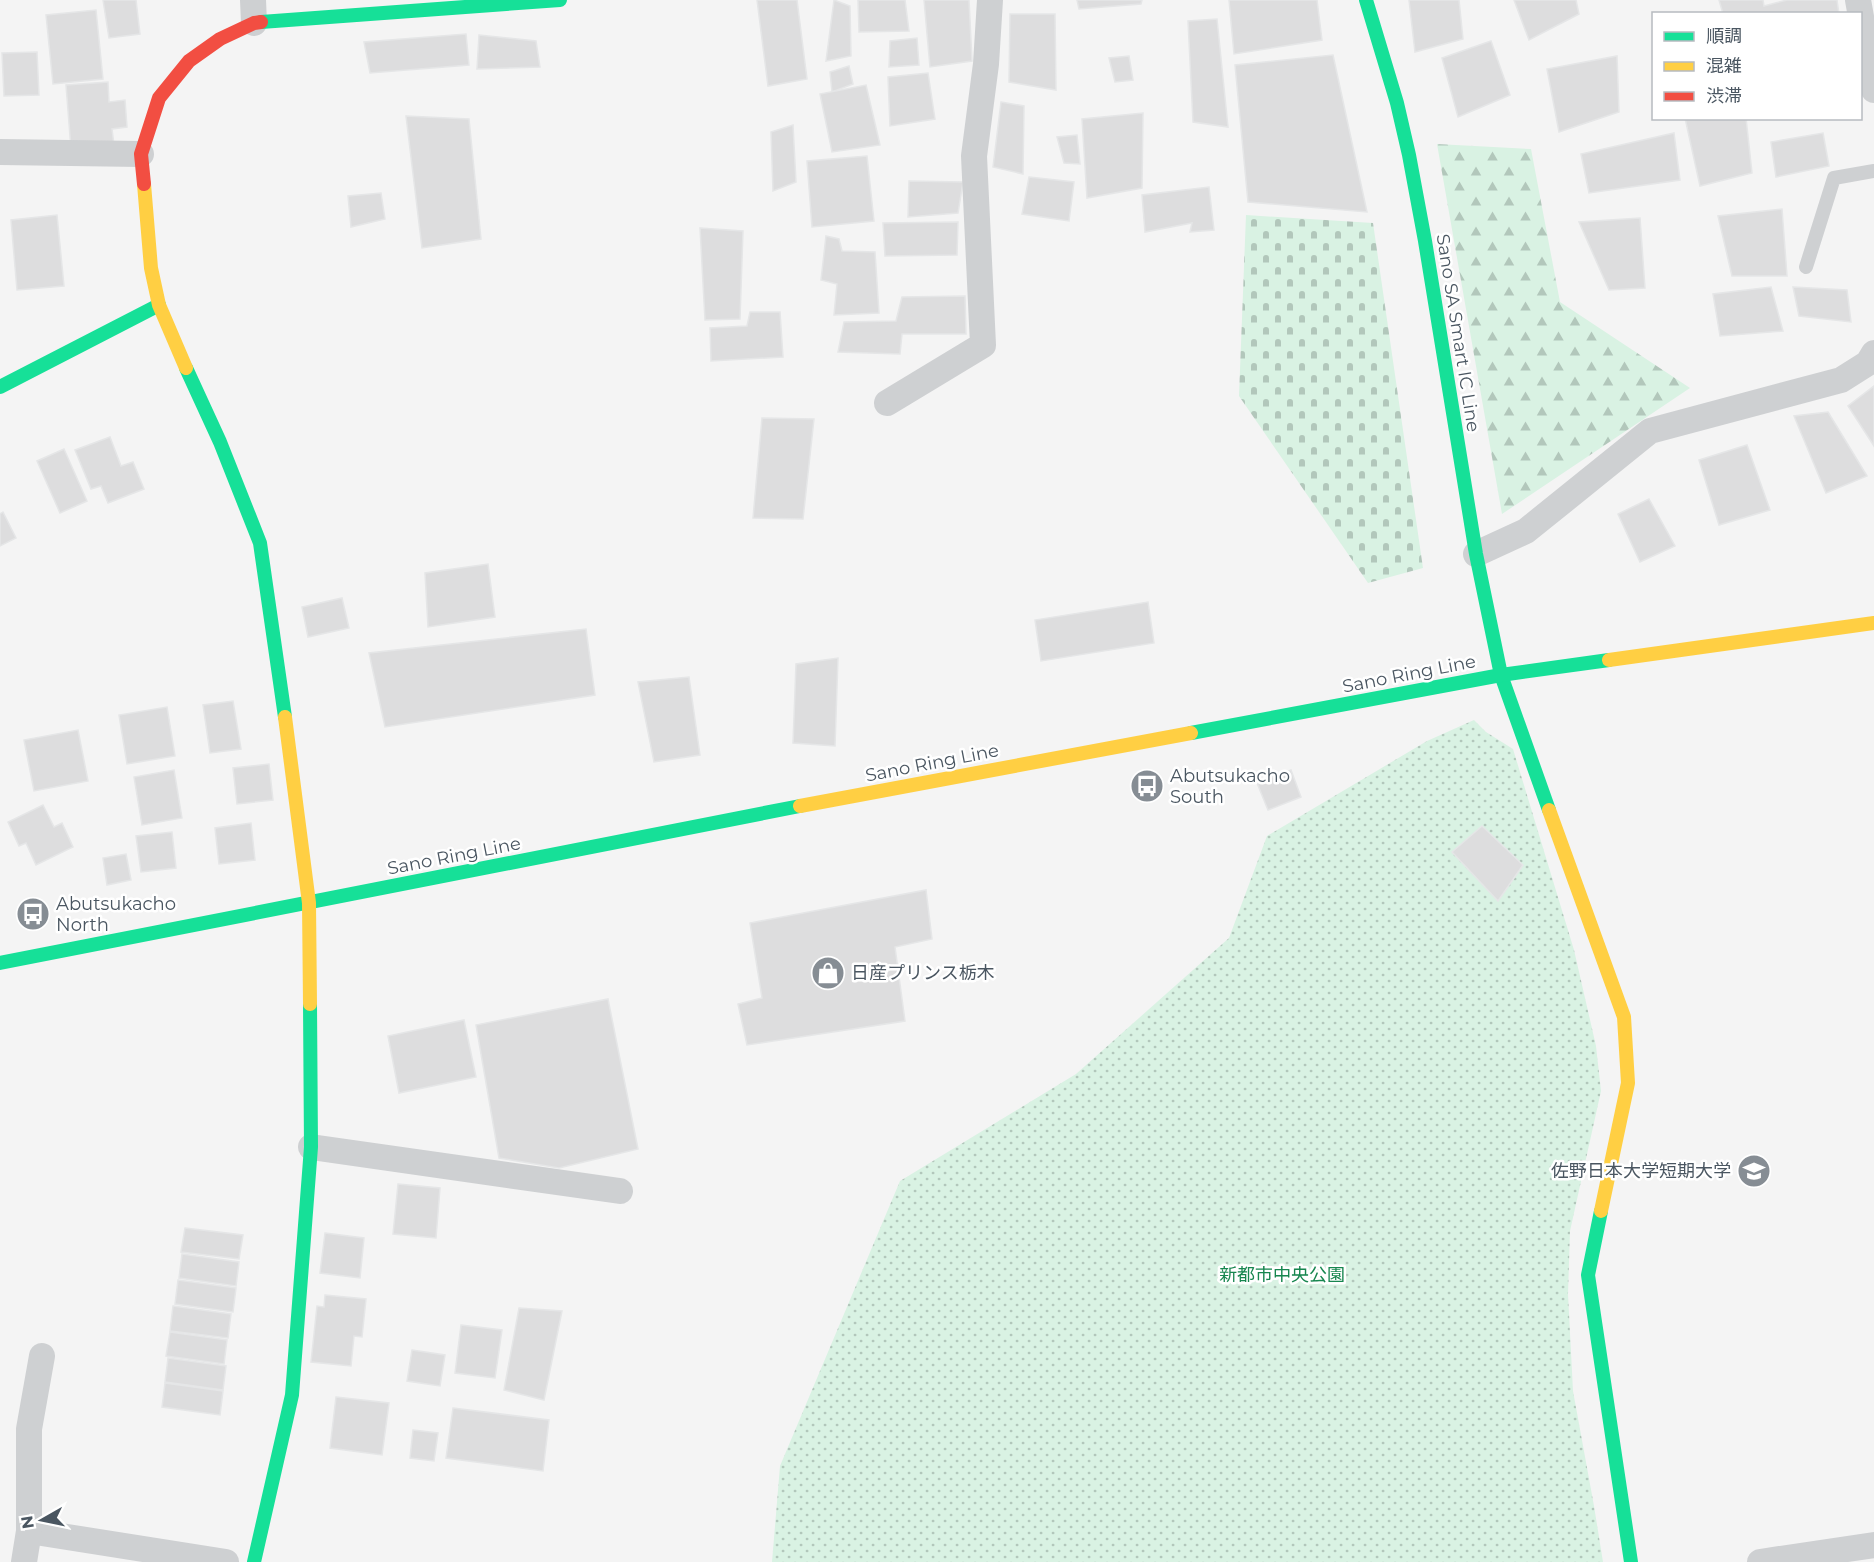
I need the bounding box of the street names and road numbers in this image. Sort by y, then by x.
street label: Sano SA Smart IC Line [1431,232,1485,434]
street label: Sano Ring Line [1340,650,1478,698]
street label: Sano Ring Line [863,739,1001,787]
street label: Sano Ring Line [385,832,523,880]

